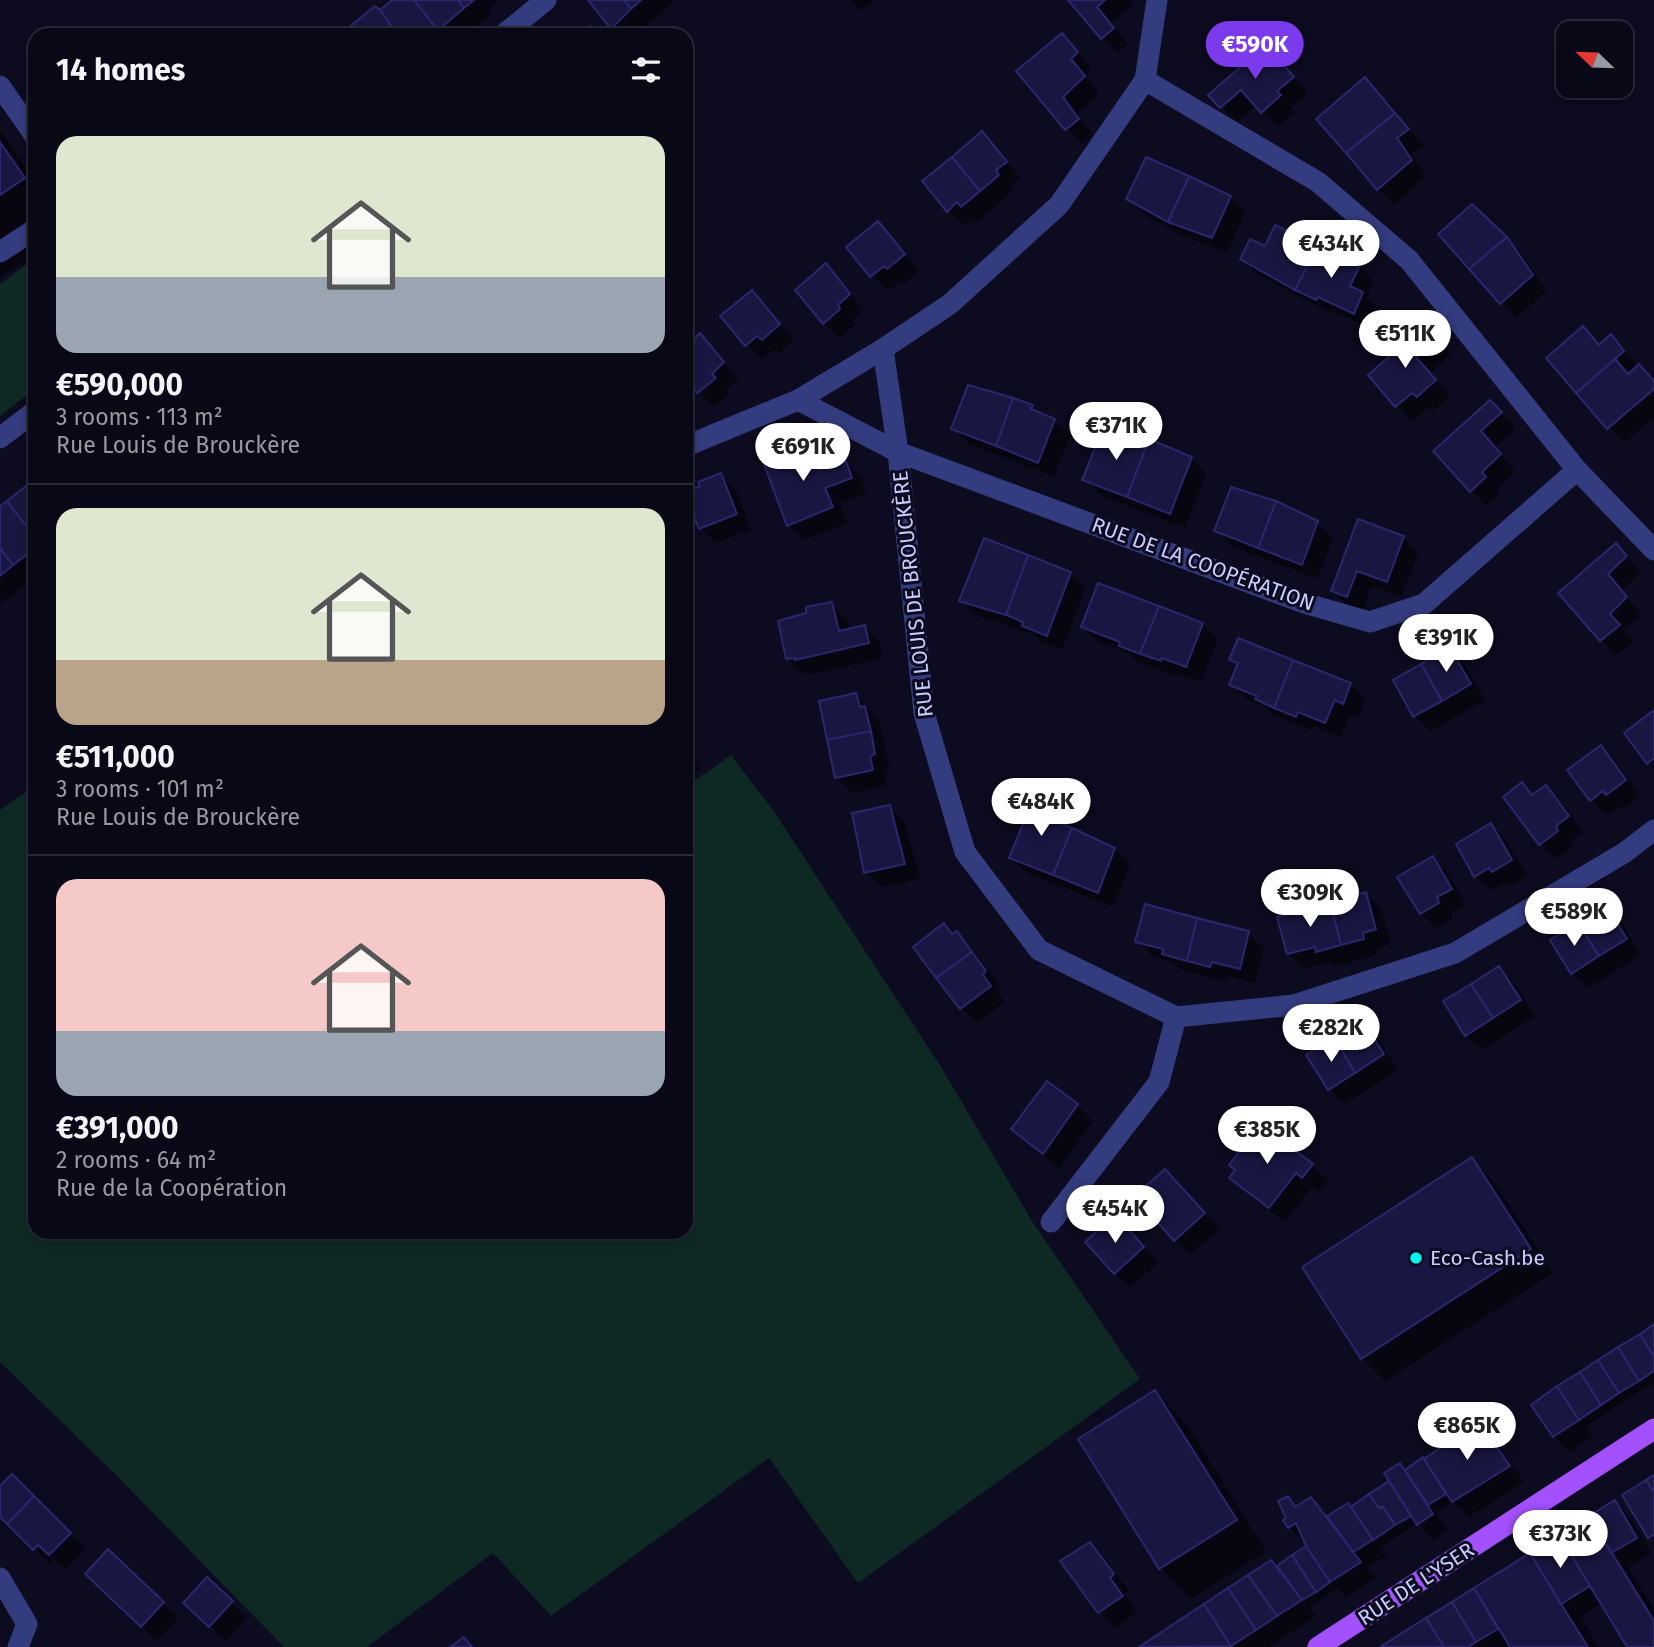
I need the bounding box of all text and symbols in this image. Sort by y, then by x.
north arrow [1556,21,1633,98]
map controls [1556,21,1633,98]
pin: €590K [1206,22,1304,81]
text: €590K [1222,30,1288,58]
icon: filters [627,51,665,89]
text: 14 homes [56,52,185,88]
icon: home [298,182,424,308]
pin: €434K [1282,220,1380,280]
text: €434K [1299,229,1363,257]
pin: €511K [1356,310,1454,370]
text: €511K [1375,319,1435,347]
text: €590,000 [56,367,183,403]
pin: €371K [1067,402,1165,462]
text: 3 rooms · 113 m² [56,403,223,431]
text: €371K [1085,411,1147,439]
pin: €691K [754,424,852,483]
text: Rue Louis de Brouckère [56,431,300,459]
text: €691K [771,432,835,460]
street label: RUE LOUIS DE BROUCKÈRE [887,469,939,719]
street label: RUE DE LA COOPÉRATION [1088,512,1318,616]
icon: home [298,554,424,680]
pin: €391K [1397,614,1495,674]
text: €391K [1415,623,1477,651]
text: €511,000 [56,739,175,775]
text: 3 rooms · 101 m² [56,775,224,803]
pin: €484K [992,778,1090,838]
text: €484K [1008,787,1074,815]
text: Rue Louis de Brouckère [56,803,300,831]
pin: €309K [1261,870,1359,929]
text: €309K [1277,878,1343,906]
pin: €589K [1525,888,1623,948]
text: €589K [1541,897,1607,925]
icon: home [298,925,424,1051]
pin: €282K [1282,1004,1380,1064]
text: €282K [1299,1013,1363,1041]
pin: €385K [1218,1106,1316,1166]
text: €391,000 [56,1110,179,1146]
text: €385K [1234,1115,1300,1143]
text: 2 rooms · 64 m² [56,1146,216,1174]
text: Rue de la Coopération [56,1174,287,1202]
pin: €454K [1066,1186,1164,1245]
text: €454K [1082,1194,1148,1222]
place label: Eco-Cash.be [1430,1245,1545,1271]
marker: Eco-Cash.be [1408,1250,1424,1266]
pin: €865K [1418,1402,1516,1462]
text: €865K [1434,1411,1500,1439]
pin: €373K [1511,1510,1609,1570]
text: €373K [1529,1519,1591,1547]
street label: RUE DE L'YSER [1353,1537,1479,1631]

